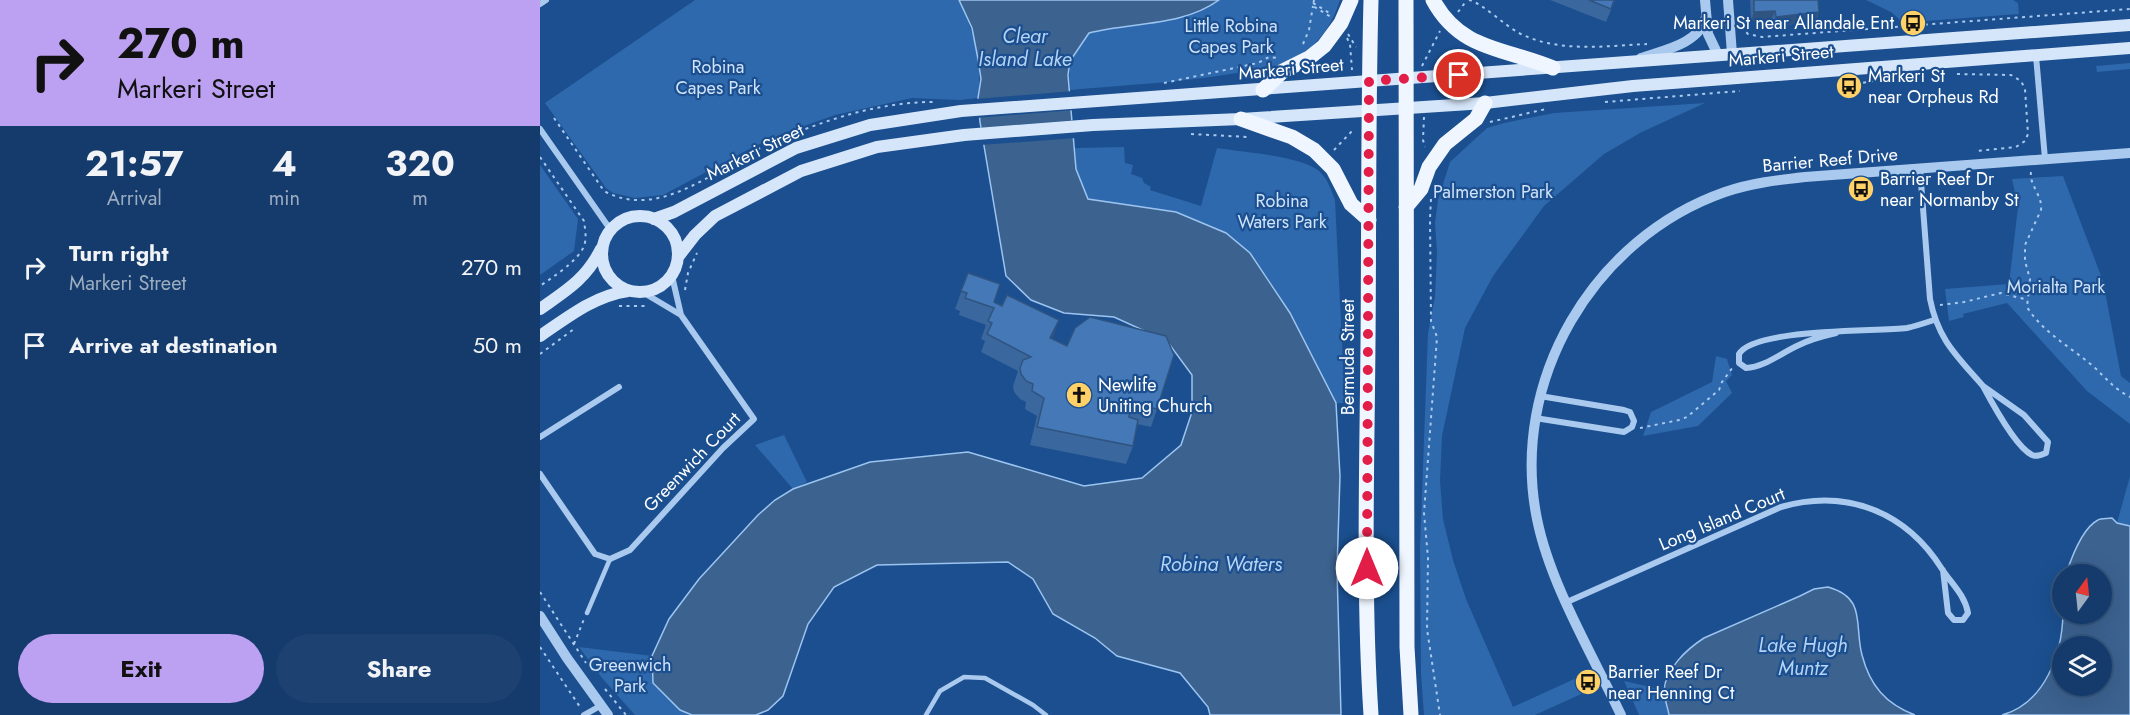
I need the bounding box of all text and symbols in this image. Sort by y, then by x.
bus stop icon: Markeri St near Allandale Ent [1898,8,1928,38]
place label: Markeri St near Allandale Ent [1673,10,1895,36]
text: 270 m [117,13,245,74]
park label: Little Robina Capes Park [1184,13,1278,60]
water label: Clear Island Lake [978,22,1072,74]
icon: right [18,24,96,102]
street label: Markeri Street [1727,38,1835,74]
pin [1433,49,1484,100]
street label: Markeri Street [1237,51,1345,87]
park label: Robina Capes Park [675,54,761,101]
icon: arrive [1442,58,1475,91]
place label: Markeri St near Orpheus Rd [1868,63,1999,110]
text: Markeri Street [117,69,275,108]
bus stop icon: Markeri St near Orpheus Rd [1834,71,1864,101]
street label: Markeri Street [702,117,809,187]
text: 21:57 [85,137,184,189]
text: 4 [272,137,297,189]
text: 320 [385,137,455,189]
street label: Barrier Reef Drive [1761,141,1899,179]
place label: Barrier Reef Dr near Normanby St [1880,166,2019,213]
bus stop icon: Barrier Reef Dr near Normanby St [1846,174,1876,204]
park label: Palmerston Park [1433,179,1553,205]
text: Arrival [107,184,162,213]
text: min [269,184,300,213]
text: m [412,184,428,213]
park label: Robina Waters Park [1237,188,1327,235]
text: Turn right [69,237,169,269]
icon: right [18,251,51,284]
text: 270 m [461,251,522,283]
text: Markeri Street [69,269,186,298]
park label: Morialta Park [2007,274,2105,300]
street label: Bermuda Street [1335,298,1361,415]
icon: arrive [18,329,51,362]
text: Arrive at destination [69,329,278,361]
text: 50 m [473,329,522,361]
place label: Newlife Uniting Church [1098,372,1213,419]
church icon: Newlife Uniting Church [1064,380,1094,410]
street label: Greenwich Court [637,406,747,518]
street label: Long Island Court [1655,480,1790,557]
position arrow [1335,536,1399,600]
water label: Robina Waters [1160,550,1282,579]
north arrow [2052,564,2112,624]
map controls [2052,564,2112,696]
water label: Lake Hugh Muntz [1758,631,1848,683]
button: Exit [18,634,264,703]
button: Share [276,634,522,703]
button: layers [2052,636,2112,696]
park label: Greenwich Park [589,652,671,699]
place label: Barrier Reef Dr near Henning Ct [1608,659,1735,706]
bus stop icon: Barrier Reef Dr near Henning Ct [1573,667,1603,697]

